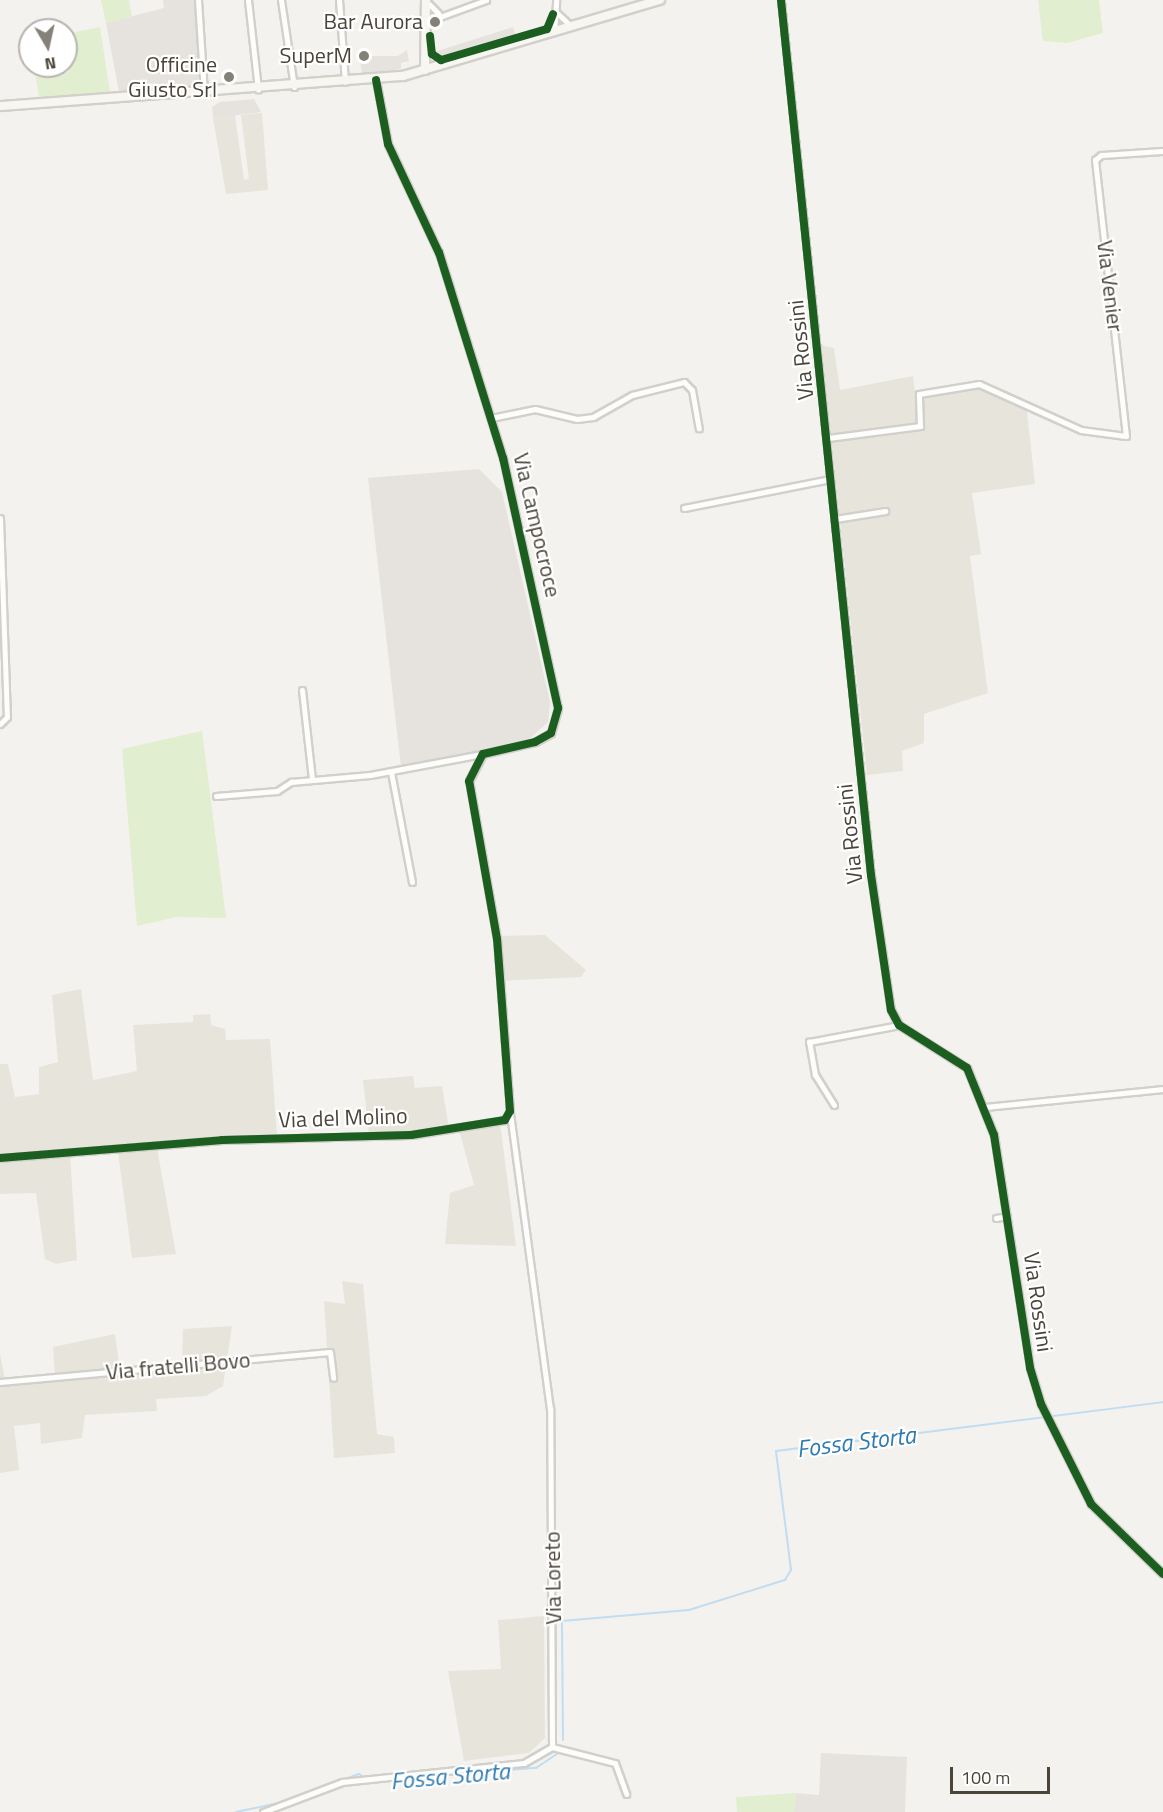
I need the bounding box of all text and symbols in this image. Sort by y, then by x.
place label: Bar Aurora [324,9,423,35]
marker: Bar Aurora [428,15,442,29]
north arrow [18,18,78,78]
place label: SuperM [280,43,352,69]
marker: SuperM [357,49,371,63]
text: N [43,51,58,77]
place label: Officine Giusto Srl [128,51,217,102]
marker: Officine Giusto Srl [222,70,236,84]
street label: Via Venier [1091,239,1129,333]
street label: Via Rossini [783,299,819,401]
street label: Via Campocroce [508,450,566,600]
street label: Via Rossini [832,783,868,885]
street label: Via del Molino [278,1103,408,1133]
street label: Via Rossini [1018,1250,1058,1354]
street label: Via fratelli Bovo [105,1347,251,1385]
water label: Fossa Storta [795,1420,917,1464]
street label: Via Loreto [539,1531,567,1625]
scale bar [953,1755,1054,1793]
water label: Fossa Storta [389,1756,511,1796]
text: 100 m [961,1764,1010,1791]

